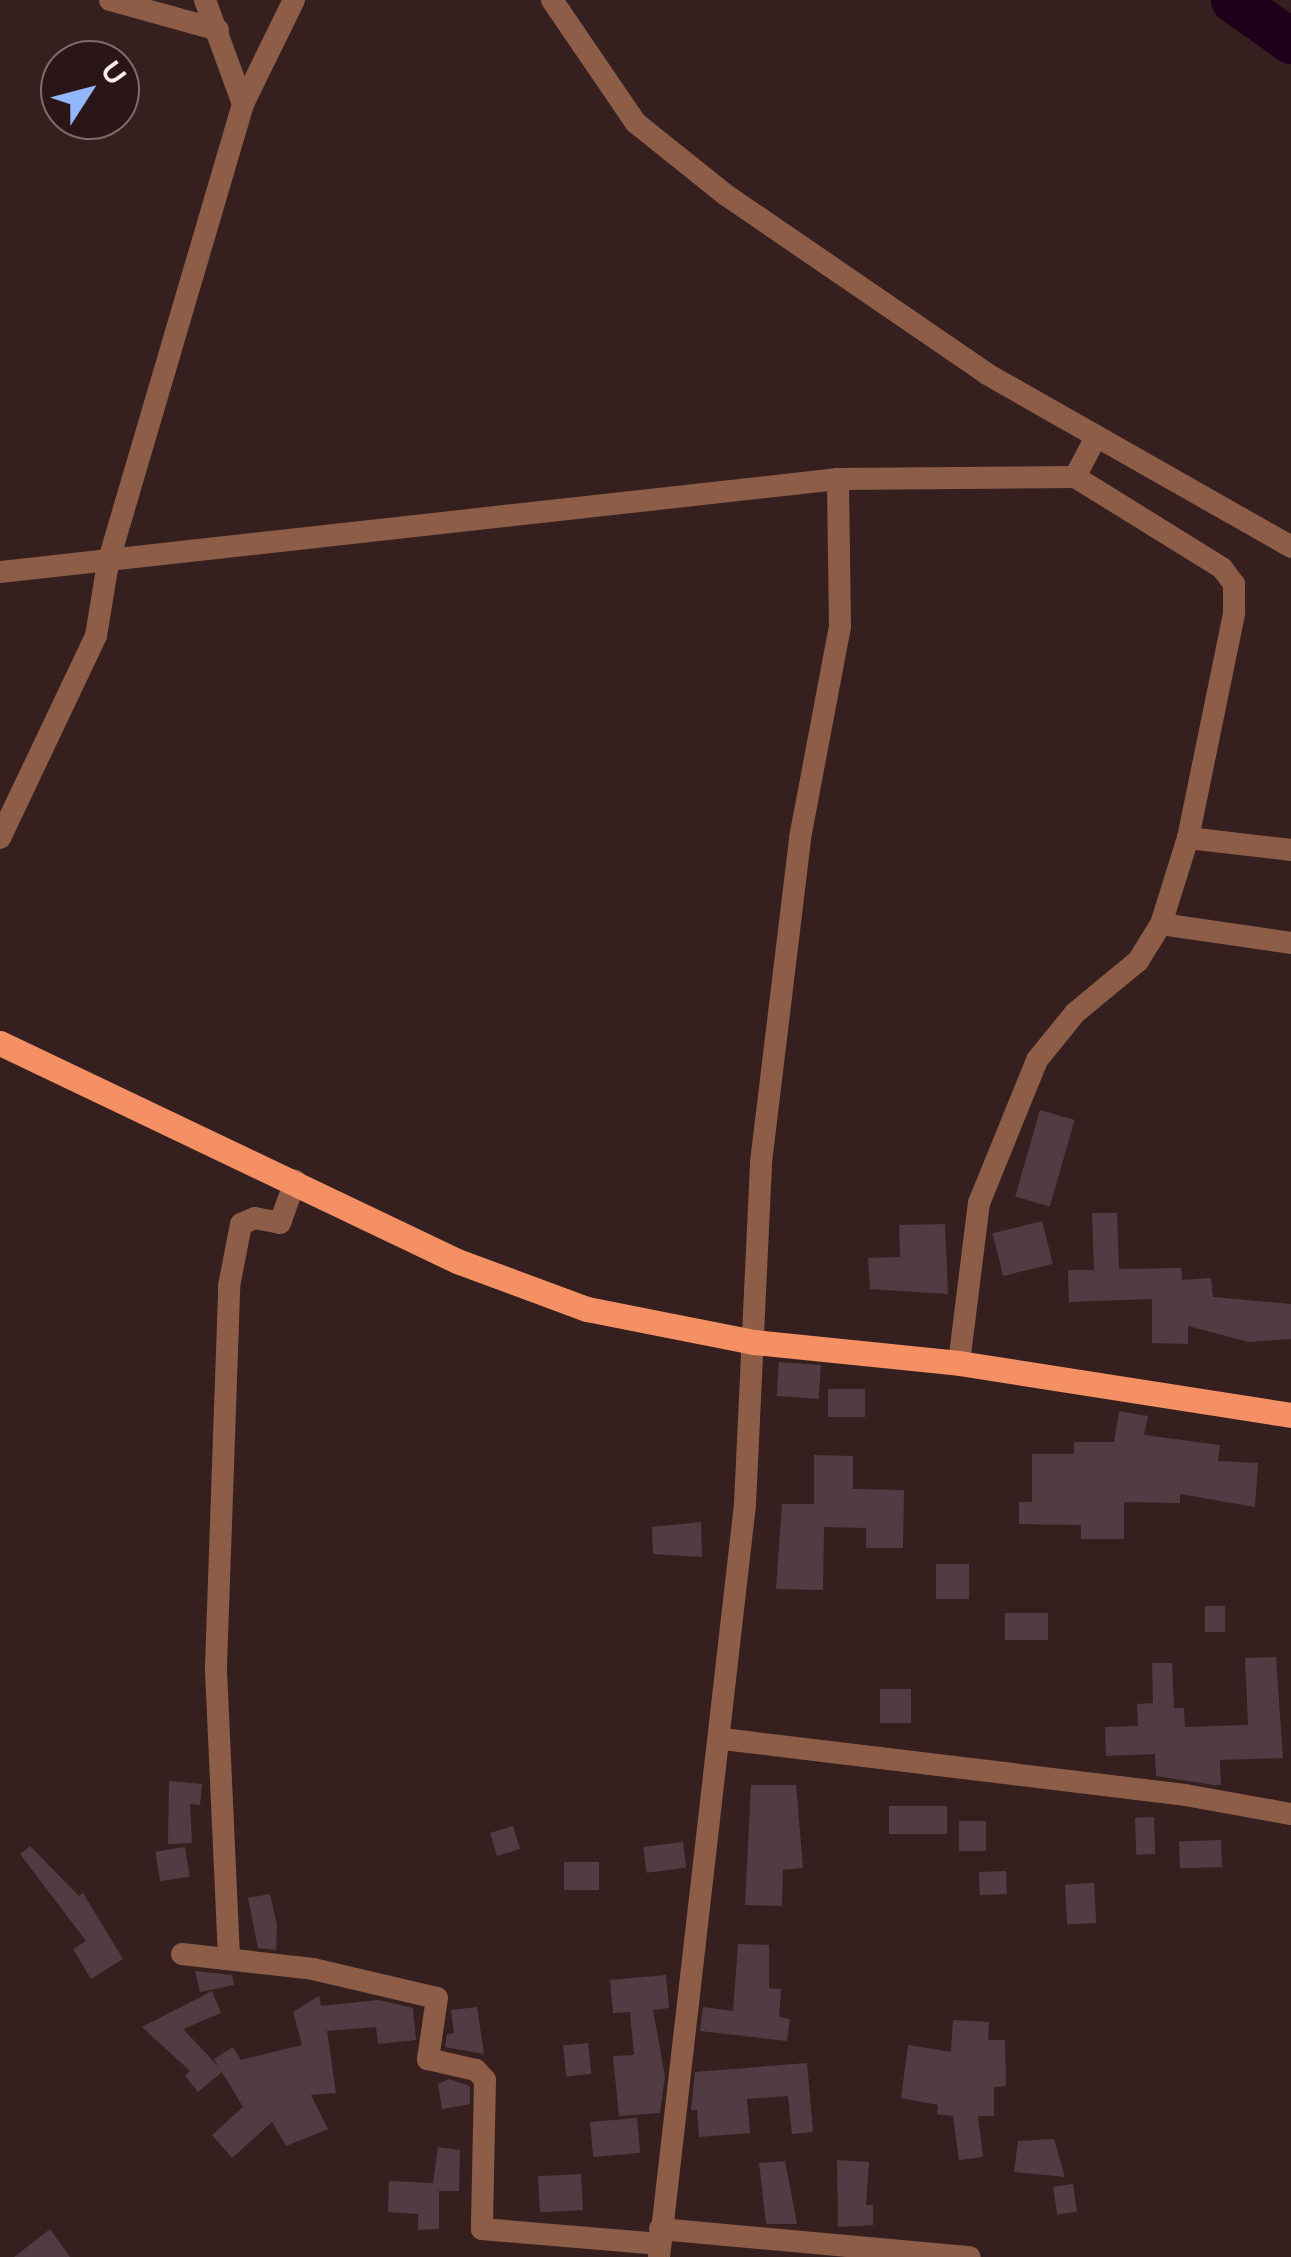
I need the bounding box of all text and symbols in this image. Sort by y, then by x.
north arrow [40,40,140,140]
text: U [94,55,133,91]

